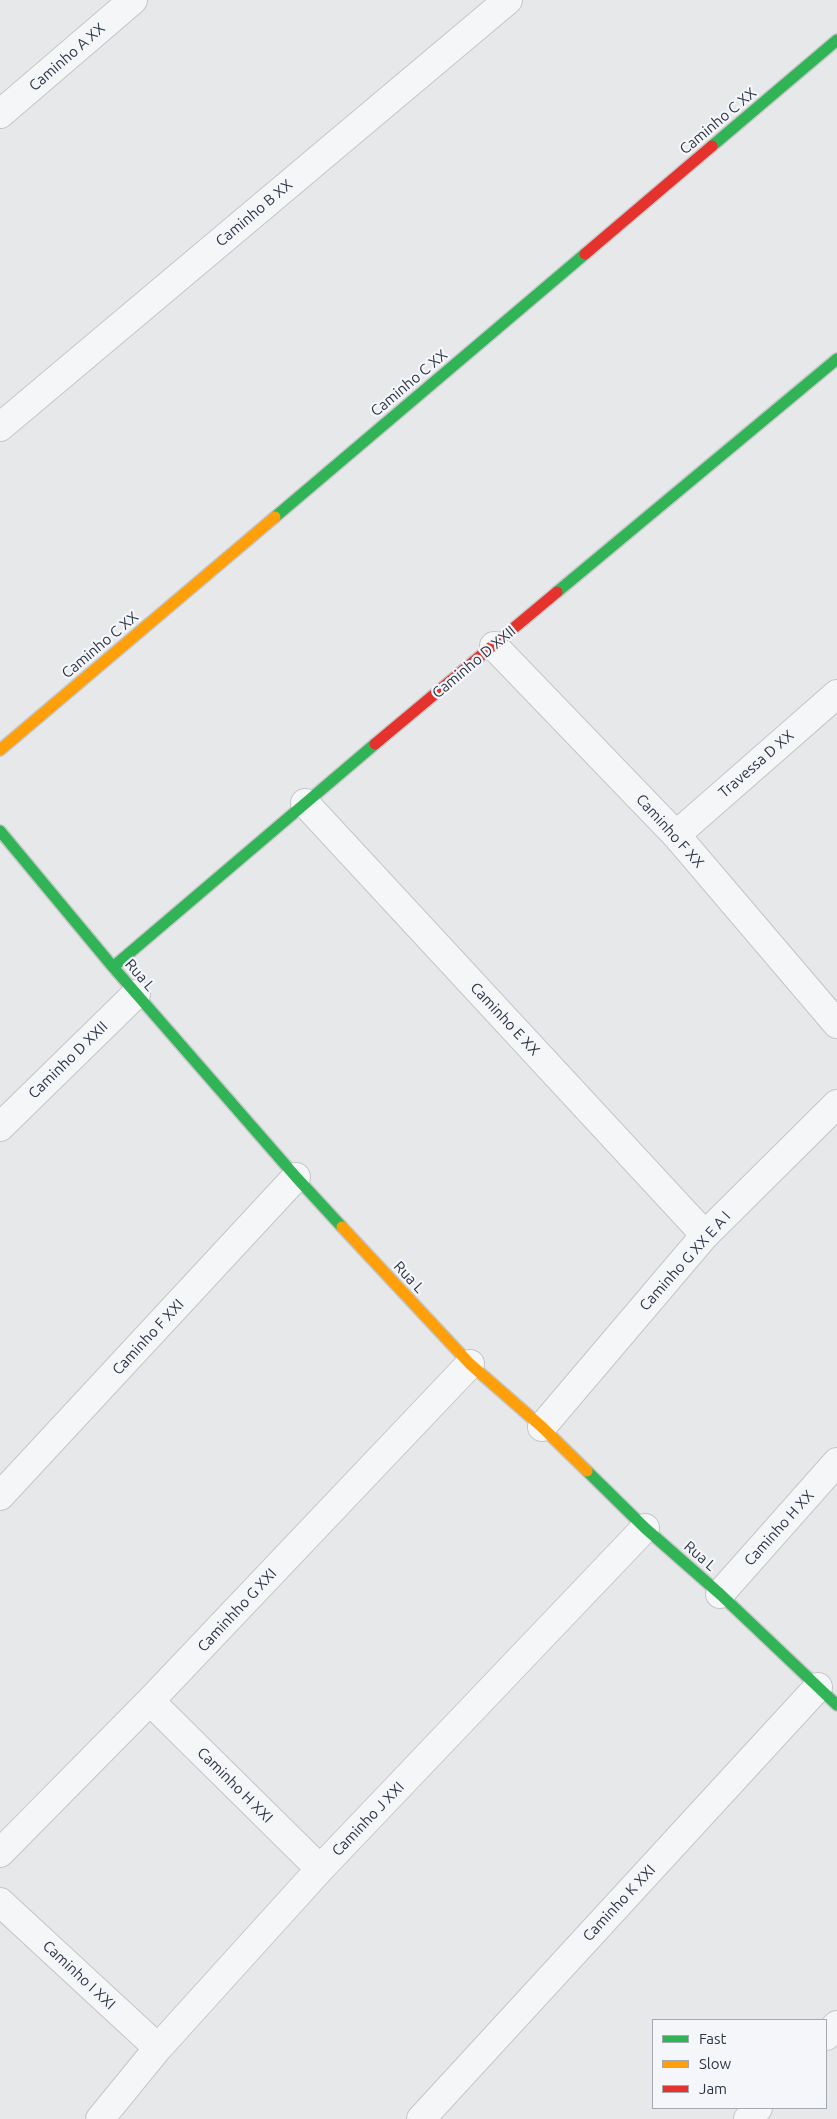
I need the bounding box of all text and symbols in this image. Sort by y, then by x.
street label: Caminho A XX [25,19,109,95]
street label: Caminho C XX [676,84,760,158]
street label: Caminho B XX [212,176,296,250]
street label: Caminho C XX [367,346,451,420]
street label: Caminho C XX [58,608,142,682]
street label: Caminho D XXII [429,622,519,702]
street label: Travessa D XX [715,726,797,802]
street label: Caminho F XX [632,790,708,872]
street label: Rua L [121,955,159,995]
street label: Caminho E XX [467,979,543,1059]
street label: Caminho D XXII [25,1018,111,1102]
street label: Caminho G XX E A I [636,1208,734,1314]
street label: Rua L [390,1257,428,1297]
street label: Caminho F XXI [108,1295,188,1379]
street label: Caminho H XX [740,1486,818,1570]
street label: Rua L [680,1537,720,1575]
street label: Caminhho G XXI [194,1565,280,1655]
street label: Caminho H XXI [194,1744,276,1826]
street label: Caminho J XXI [328,1778,408,1860]
street label: Caminho K XXI [579,1861,659,1945]
street label: Caminho I XXI [39,1937,119,2013]
legend [652,2019,827,2109]
text: Fast [699,2030,726,2047]
text: Slow [699,2055,731,2072]
text: Jam [699,2080,727,2097]

